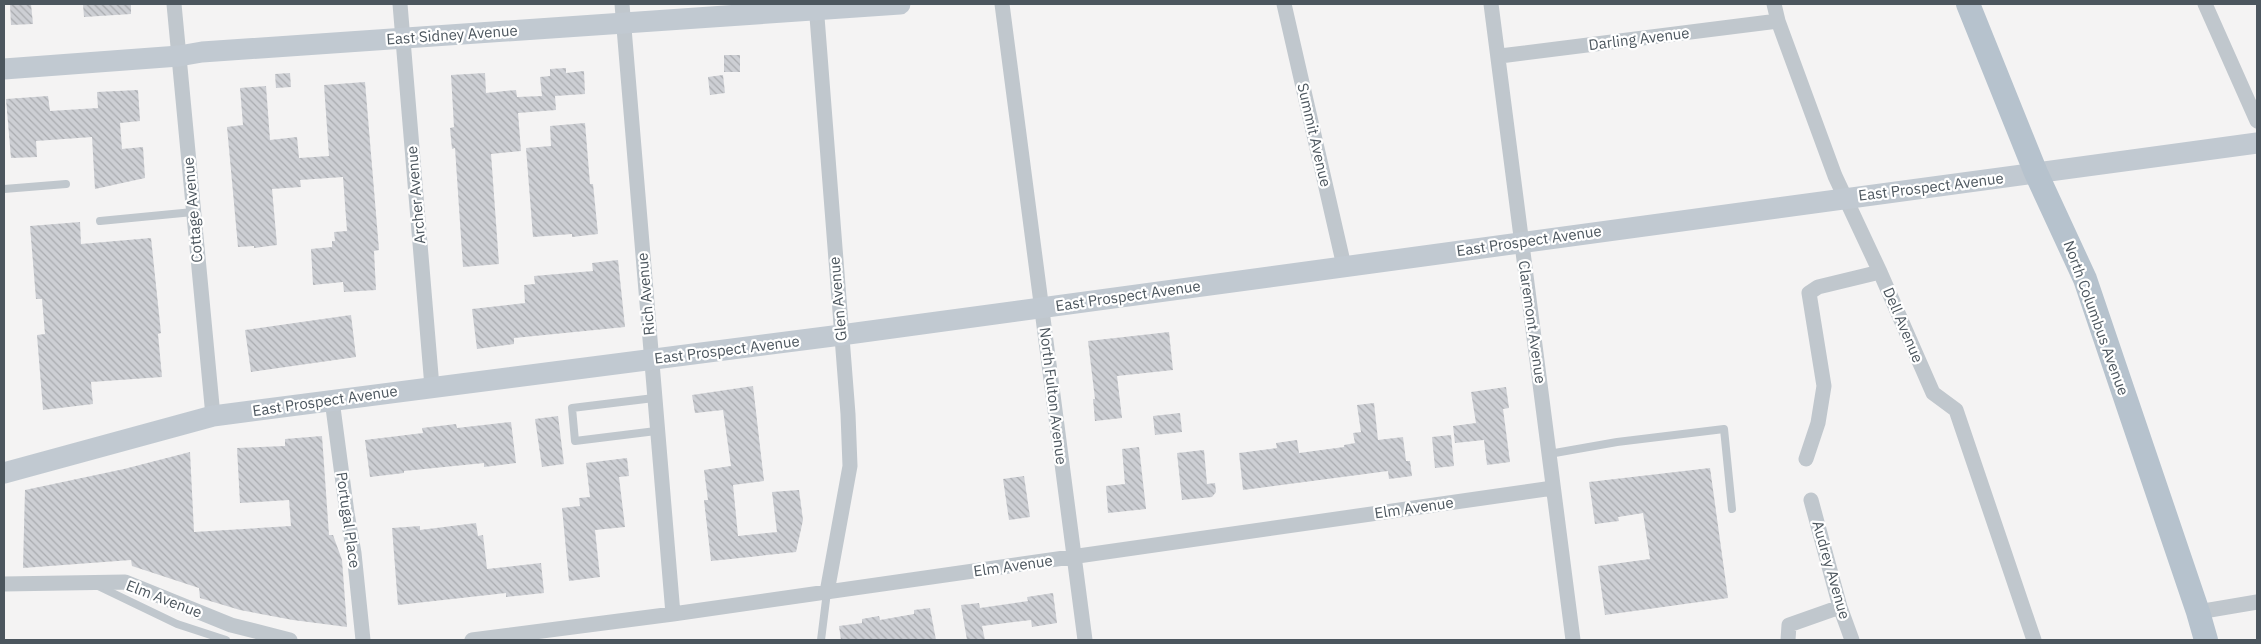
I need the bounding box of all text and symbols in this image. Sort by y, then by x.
street label: East Sidney Avenue [386,20,518,49]
street label: Darling Avenue [1587,23,1690,54]
street label: Summit Avenue [1293,81,1336,189]
street label: Archer Avenue [402,145,429,245]
street label: Cottage Avenue [178,157,207,264]
street label: East Prospect Avenue [1857,168,2005,205]
street label: East Prospect Avenue [1455,221,1603,260]
street label: North Columbus Avenue [2060,238,2133,398]
street label: Rich Avenue [632,252,659,336]
street label: Glen Avenue [824,256,851,342]
street label: Claremont Avenue [1514,259,1551,385]
street label: East Prospect Avenue [1054,276,1202,315]
street label: Dell Avenue [1879,284,1928,365]
street label: North Fulton Avenue [1036,326,1071,466]
street label: East Prospect Avenue [653,331,801,368]
street label: East Prospect Avenue [251,381,399,420]
street label: Portugal Place [332,471,365,569]
street label: Elm Avenue [1373,493,1455,522]
street label: Audrey Avenue [1808,518,1855,621]
street label: Elm Avenue [972,551,1054,580]
street label: Elm Avenue [124,575,205,622]

